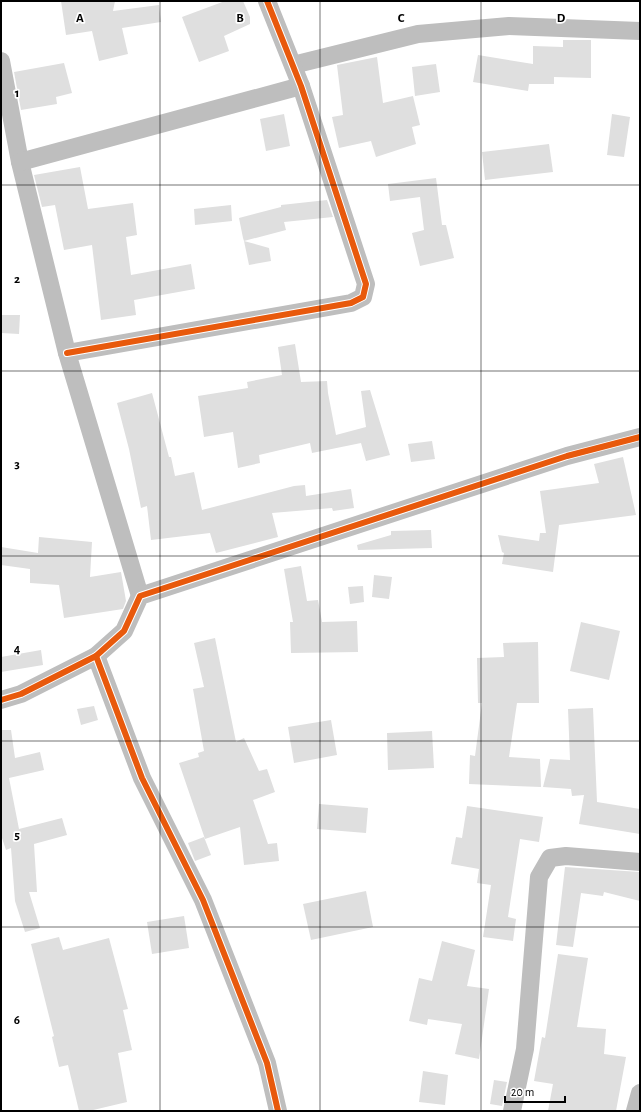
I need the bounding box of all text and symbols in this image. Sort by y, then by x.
text: A [76,12,84,25]
text: B [236,12,244,25]
text: C [398,12,405,25]
text: D [557,12,566,25]
text: 1 [15,87,19,100]
text: 2 [14,273,20,286]
text: 3 [14,458,20,471]
text: 4 [14,643,21,656]
text: 5 [14,829,20,842]
text: 6 [14,1014,20,1027]
scale bar [505,1078,565,1104]
text: 20 m [511,1086,534,1098]

